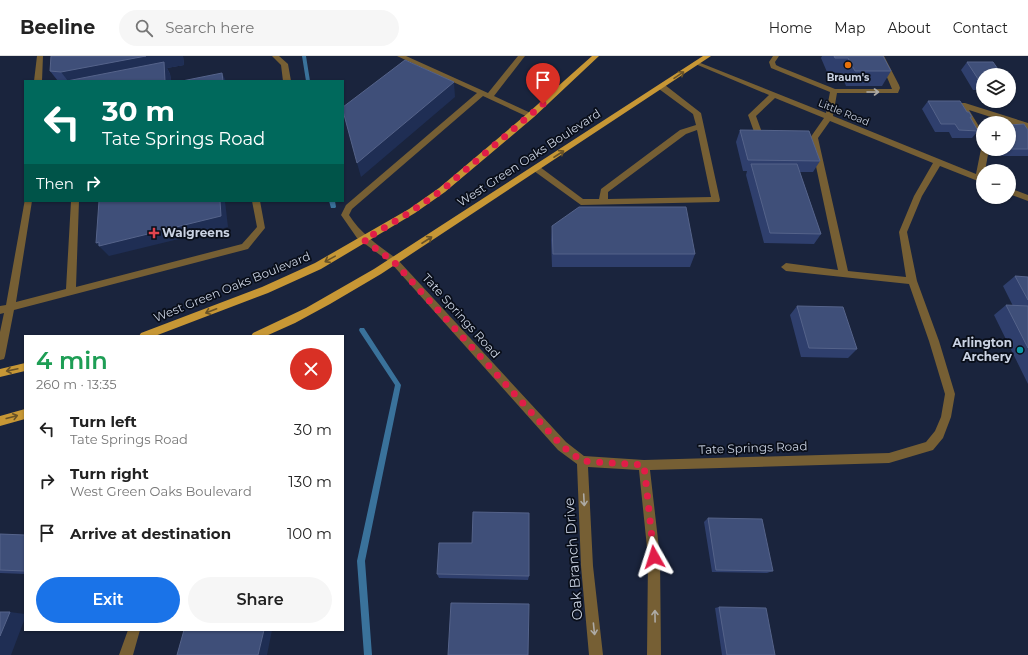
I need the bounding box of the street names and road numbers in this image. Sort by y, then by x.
street label: Little Road [816,96,871,129]
street label: West Green Oaks Boulevard [454,106,603,210]
street label: West Green Oaks Boulevard [151,248,312,325]
street label: Tate Springs Road [419,270,503,361]
street label: Tate Springs Road [698,438,808,457]
street label: Oak Branch Drive [560,497,586,621]

